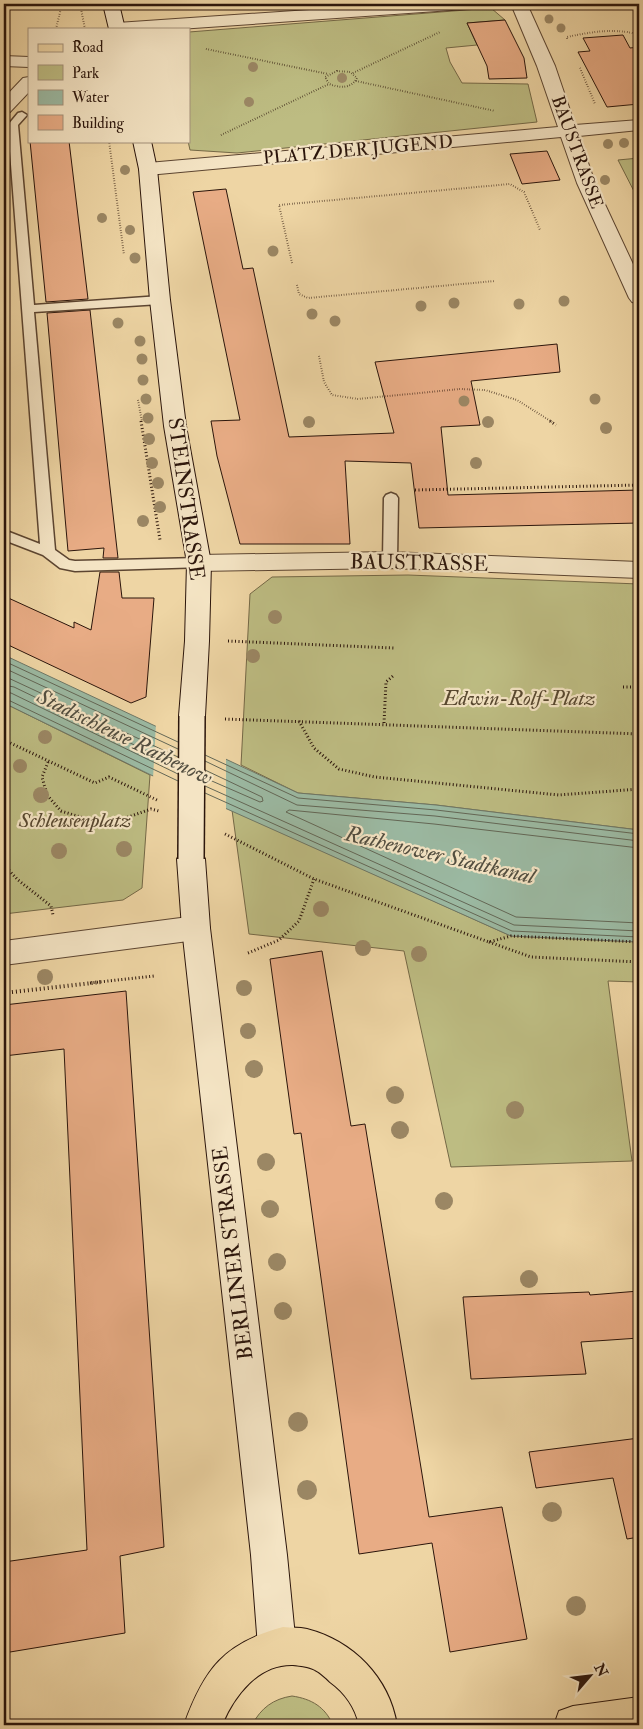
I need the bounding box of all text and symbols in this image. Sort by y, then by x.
legend [28,28,190,142]
text: Road [72,38,104,57]
text: Park [72,64,99,83]
text: Water [71,88,109,107]
street label: BAUSTRASSE [546,92,608,212]
text: Building [72,114,124,133]
street label: PLATZ DER JUGEND [262,130,454,170]
street label: STEINSTRASSE [161,416,211,582]
street label: BAUSTRASSE [350,548,488,578]
water label: Stadtschleuse Rathenow [32,682,218,792]
park label: Edwin-Rolf-Platz [441,685,596,712]
park label: Schleusenplatz [18,807,131,834]
water label: Rathenower Stadtkanal [341,819,539,891]
street label: BERLINER STRASSE [206,1145,260,1361]
north arrow [566,1652,616,1702]
text: N [590,1660,612,1680]

